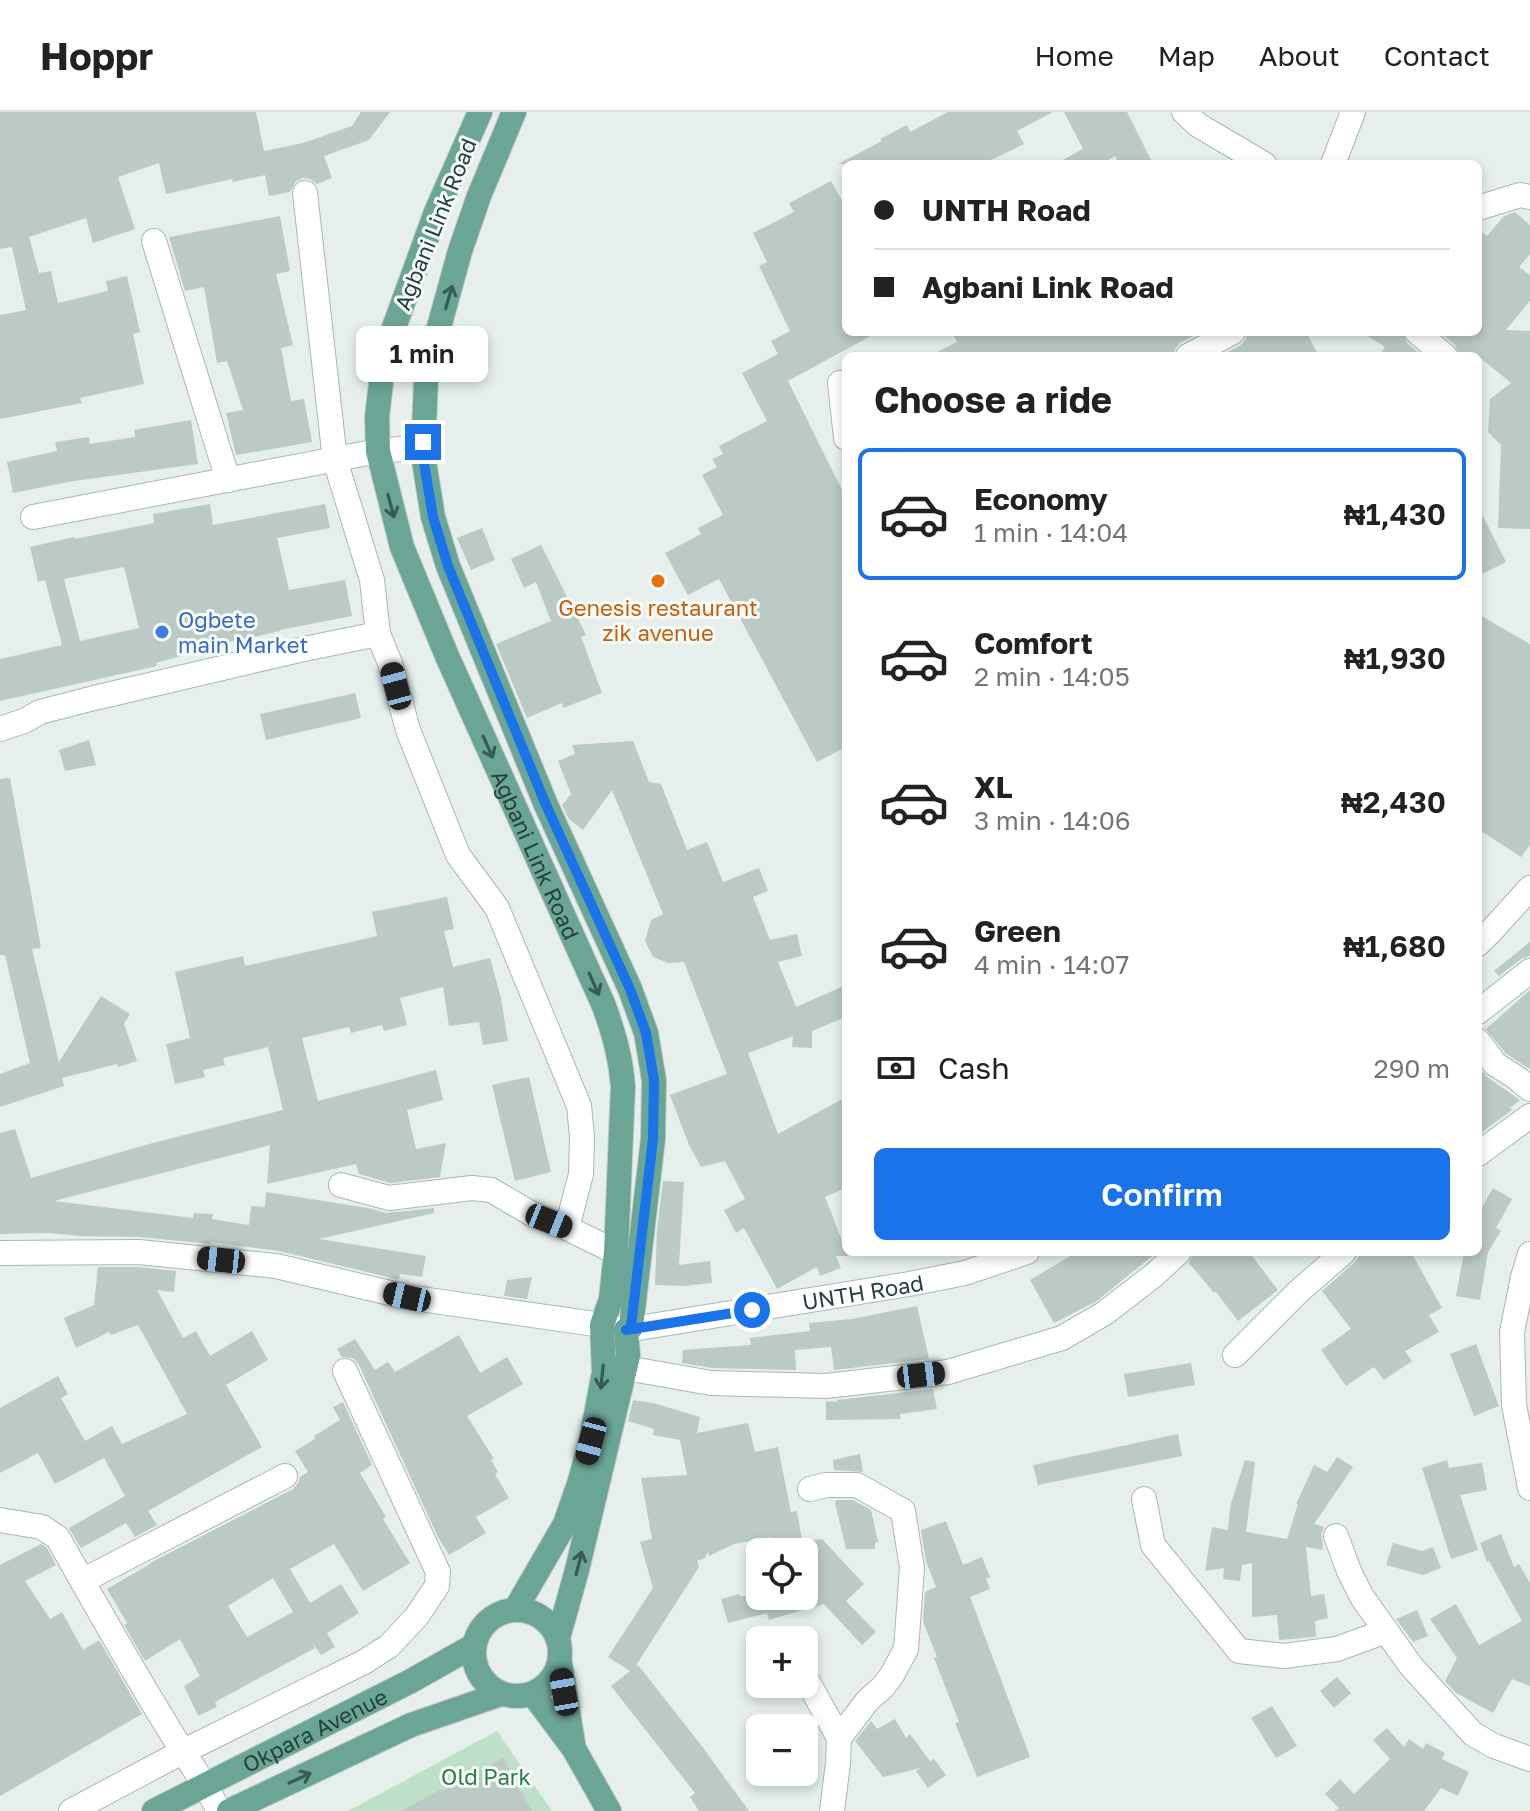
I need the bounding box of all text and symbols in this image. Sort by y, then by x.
text: Hoppr [40,33,153,78]
text: Home [1035,39,1114,72]
text: Map [1158,39,1215,72]
text: About [1259,39,1340,72]
text: Contact [1384,39,1490,72]
street label: Agbani Link Road [388,134,482,314]
text: UNTH Road [922,192,1091,228]
text: Agbani Link Road [922,269,1174,305]
one-way arrow [442,285,457,311]
callout: 1 min [357,326,489,382]
text: 1 min [389,338,455,369]
text: Choose a ride [874,378,1112,421]
route end [405,424,441,460]
icon: car [878,478,950,550]
text: Economy [974,481,1108,517]
one-way arrow [384,492,399,518]
text: ₦1,430 [1344,496,1446,532]
text: 1 min · 14:04 [974,517,1128,548]
marker: Genesis restaurant zik avenue [649,572,667,590]
place label: Genesis restaurant zik avenue [558,594,758,646]
place label: Ogbete main Market [178,606,308,658]
icon: car [878,622,950,694]
marker: Ogbete main Market [153,623,171,641]
text: Comfort [974,625,1093,661]
text: ₦1,930 [1344,640,1446,676]
car [378,660,414,712]
text: 2 min · 14:05 [974,661,1130,692]
one-way arrow [481,734,496,759]
street label: Agbani Link Road [486,765,586,943]
icon: car [878,766,950,838]
text: XL [974,769,1013,805]
text: ₦2,430 [1341,784,1446,820]
text: 3 min · 14:06 [974,805,1131,836]
icon: car [878,910,950,982]
text: Green [974,913,1061,949]
text: ₦1,680 [1343,928,1446,964]
text: 4 min · 14:07 [974,949,1129,980]
one-way arrow [587,972,602,996]
icon: cash [874,1046,918,1090]
text: Cash [938,1050,1010,1086]
text: 290 m [1374,1053,1450,1084]
button: Confirm [874,1148,1450,1240]
car [522,1201,576,1241]
car [196,1246,246,1274]
street label: UNTH Road [800,1268,926,1315]
car [381,1280,433,1314]
route start [734,1292,770,1328]
car [896,1360,946,1390]
one-way arrow [595,1363,610,1390]
car [573,1415,609,1467]
map controls [746,1538,818,1786]
button: locate [746,1538,818,1610]
one-way arrow [572,1551,587,1577]
button: + [746,1626,818,1698]
car [548,1666,580,1718]
street label: Okpara Avenue [238,1682,392,1778]
button: − [746,1714,818,1786]
park label: Old Park [441,1763,531,1790]
one-way arrow [287,1770,311,1785]

